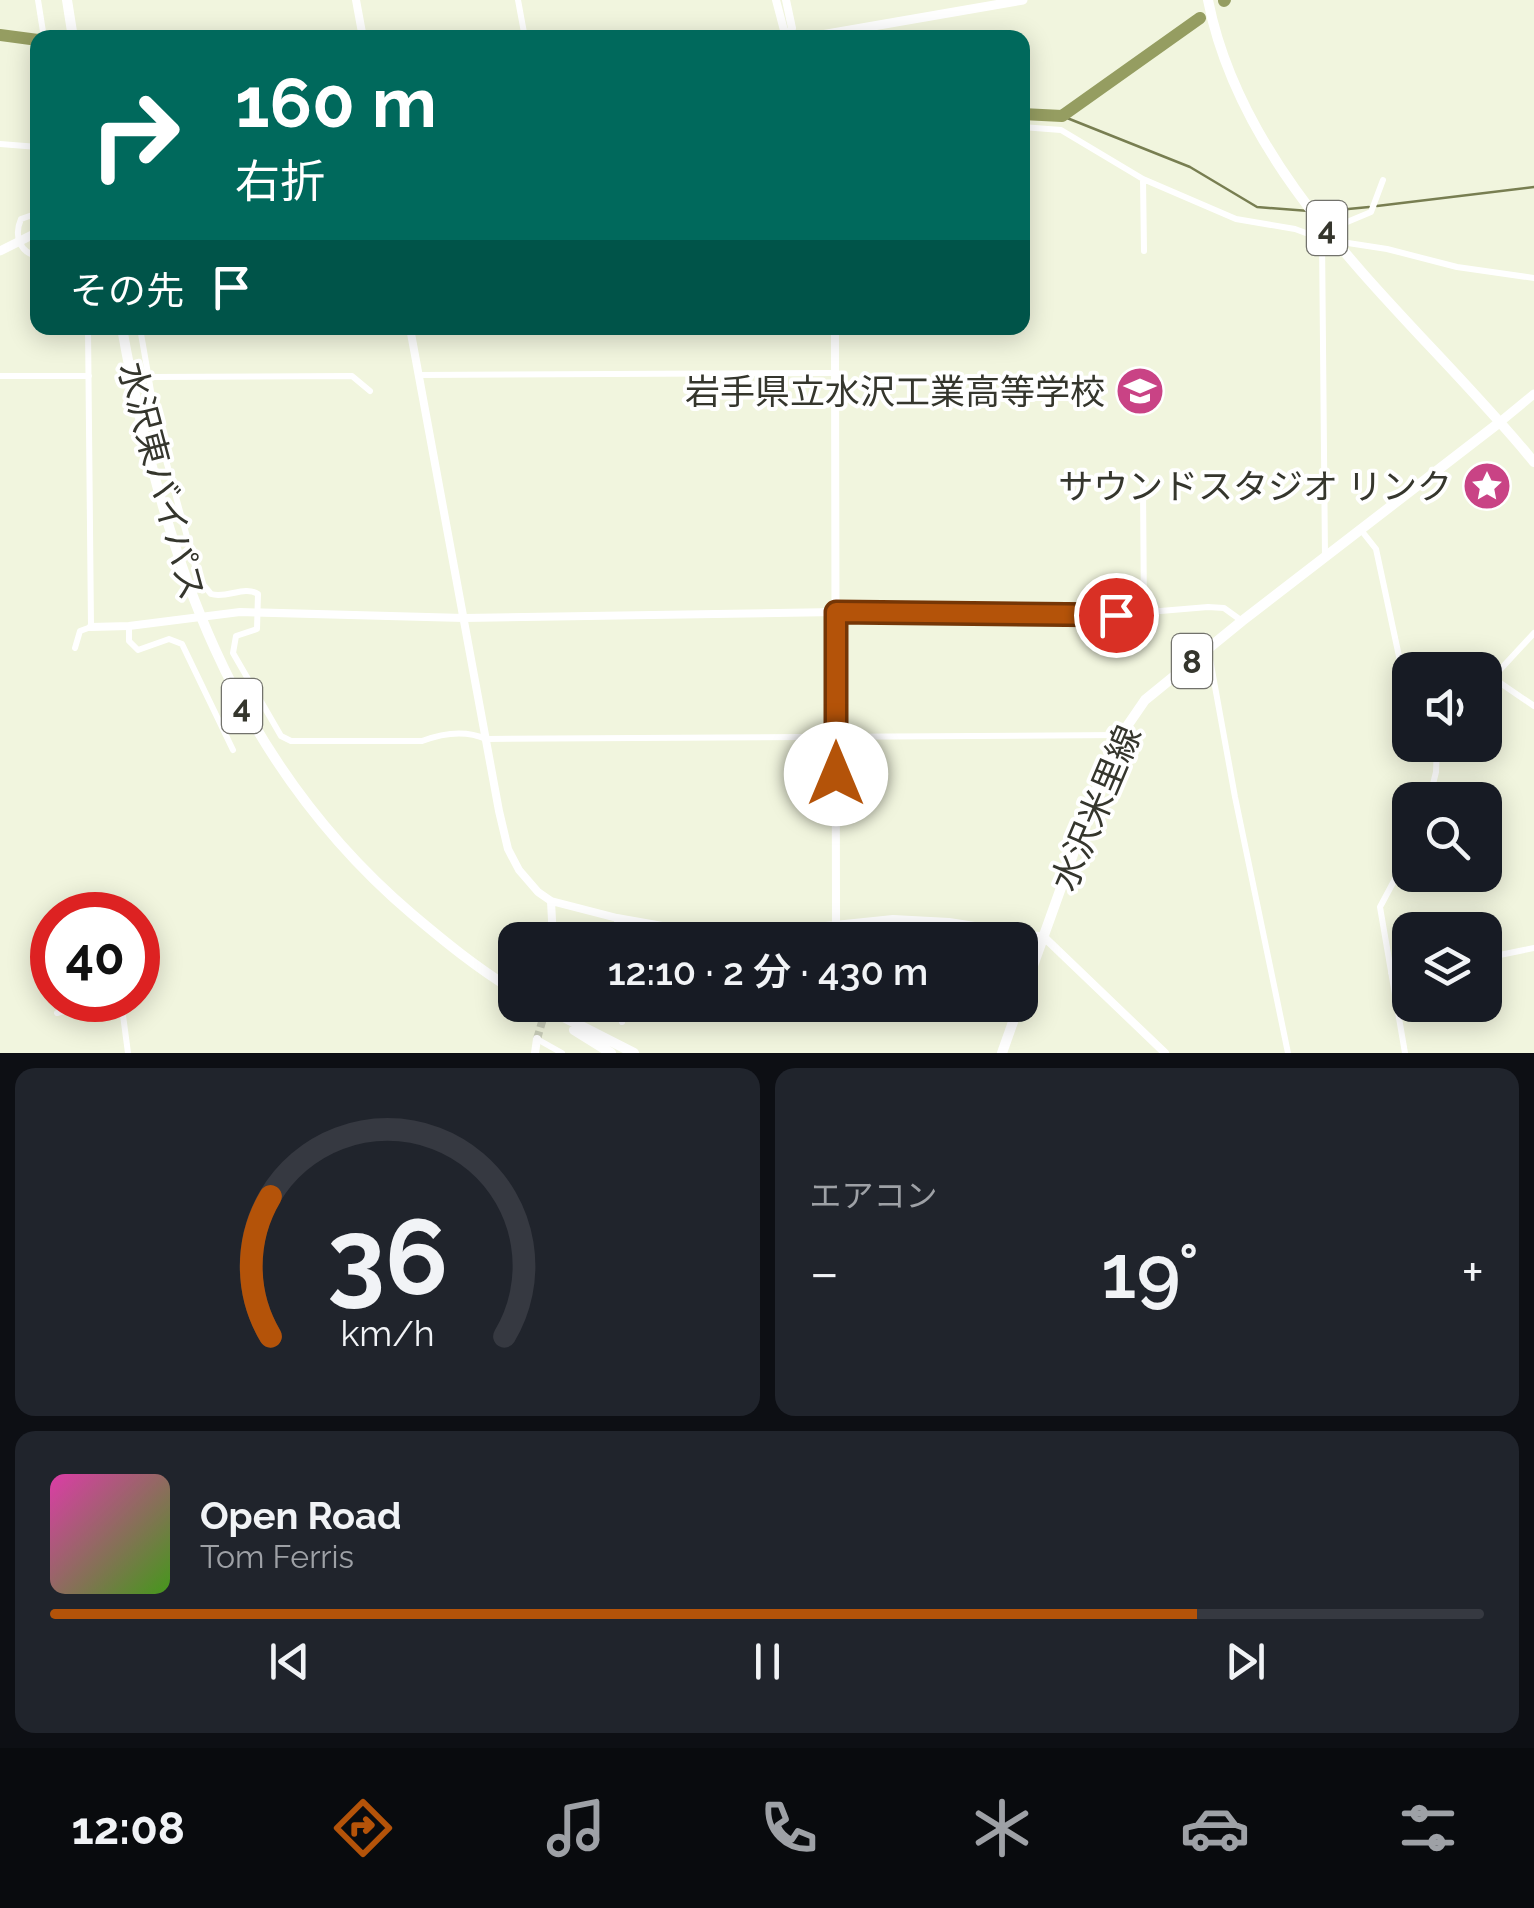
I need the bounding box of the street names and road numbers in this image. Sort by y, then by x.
road number: 4 [1307,201,1347,255]
street label: 水沢東バイパス [111,358,213,604]
road number: 8 [1172,634,1212,688]
road number: 4 [222,679,262,733]
street label: 水沢米里線 [1043,719,1149,897]

